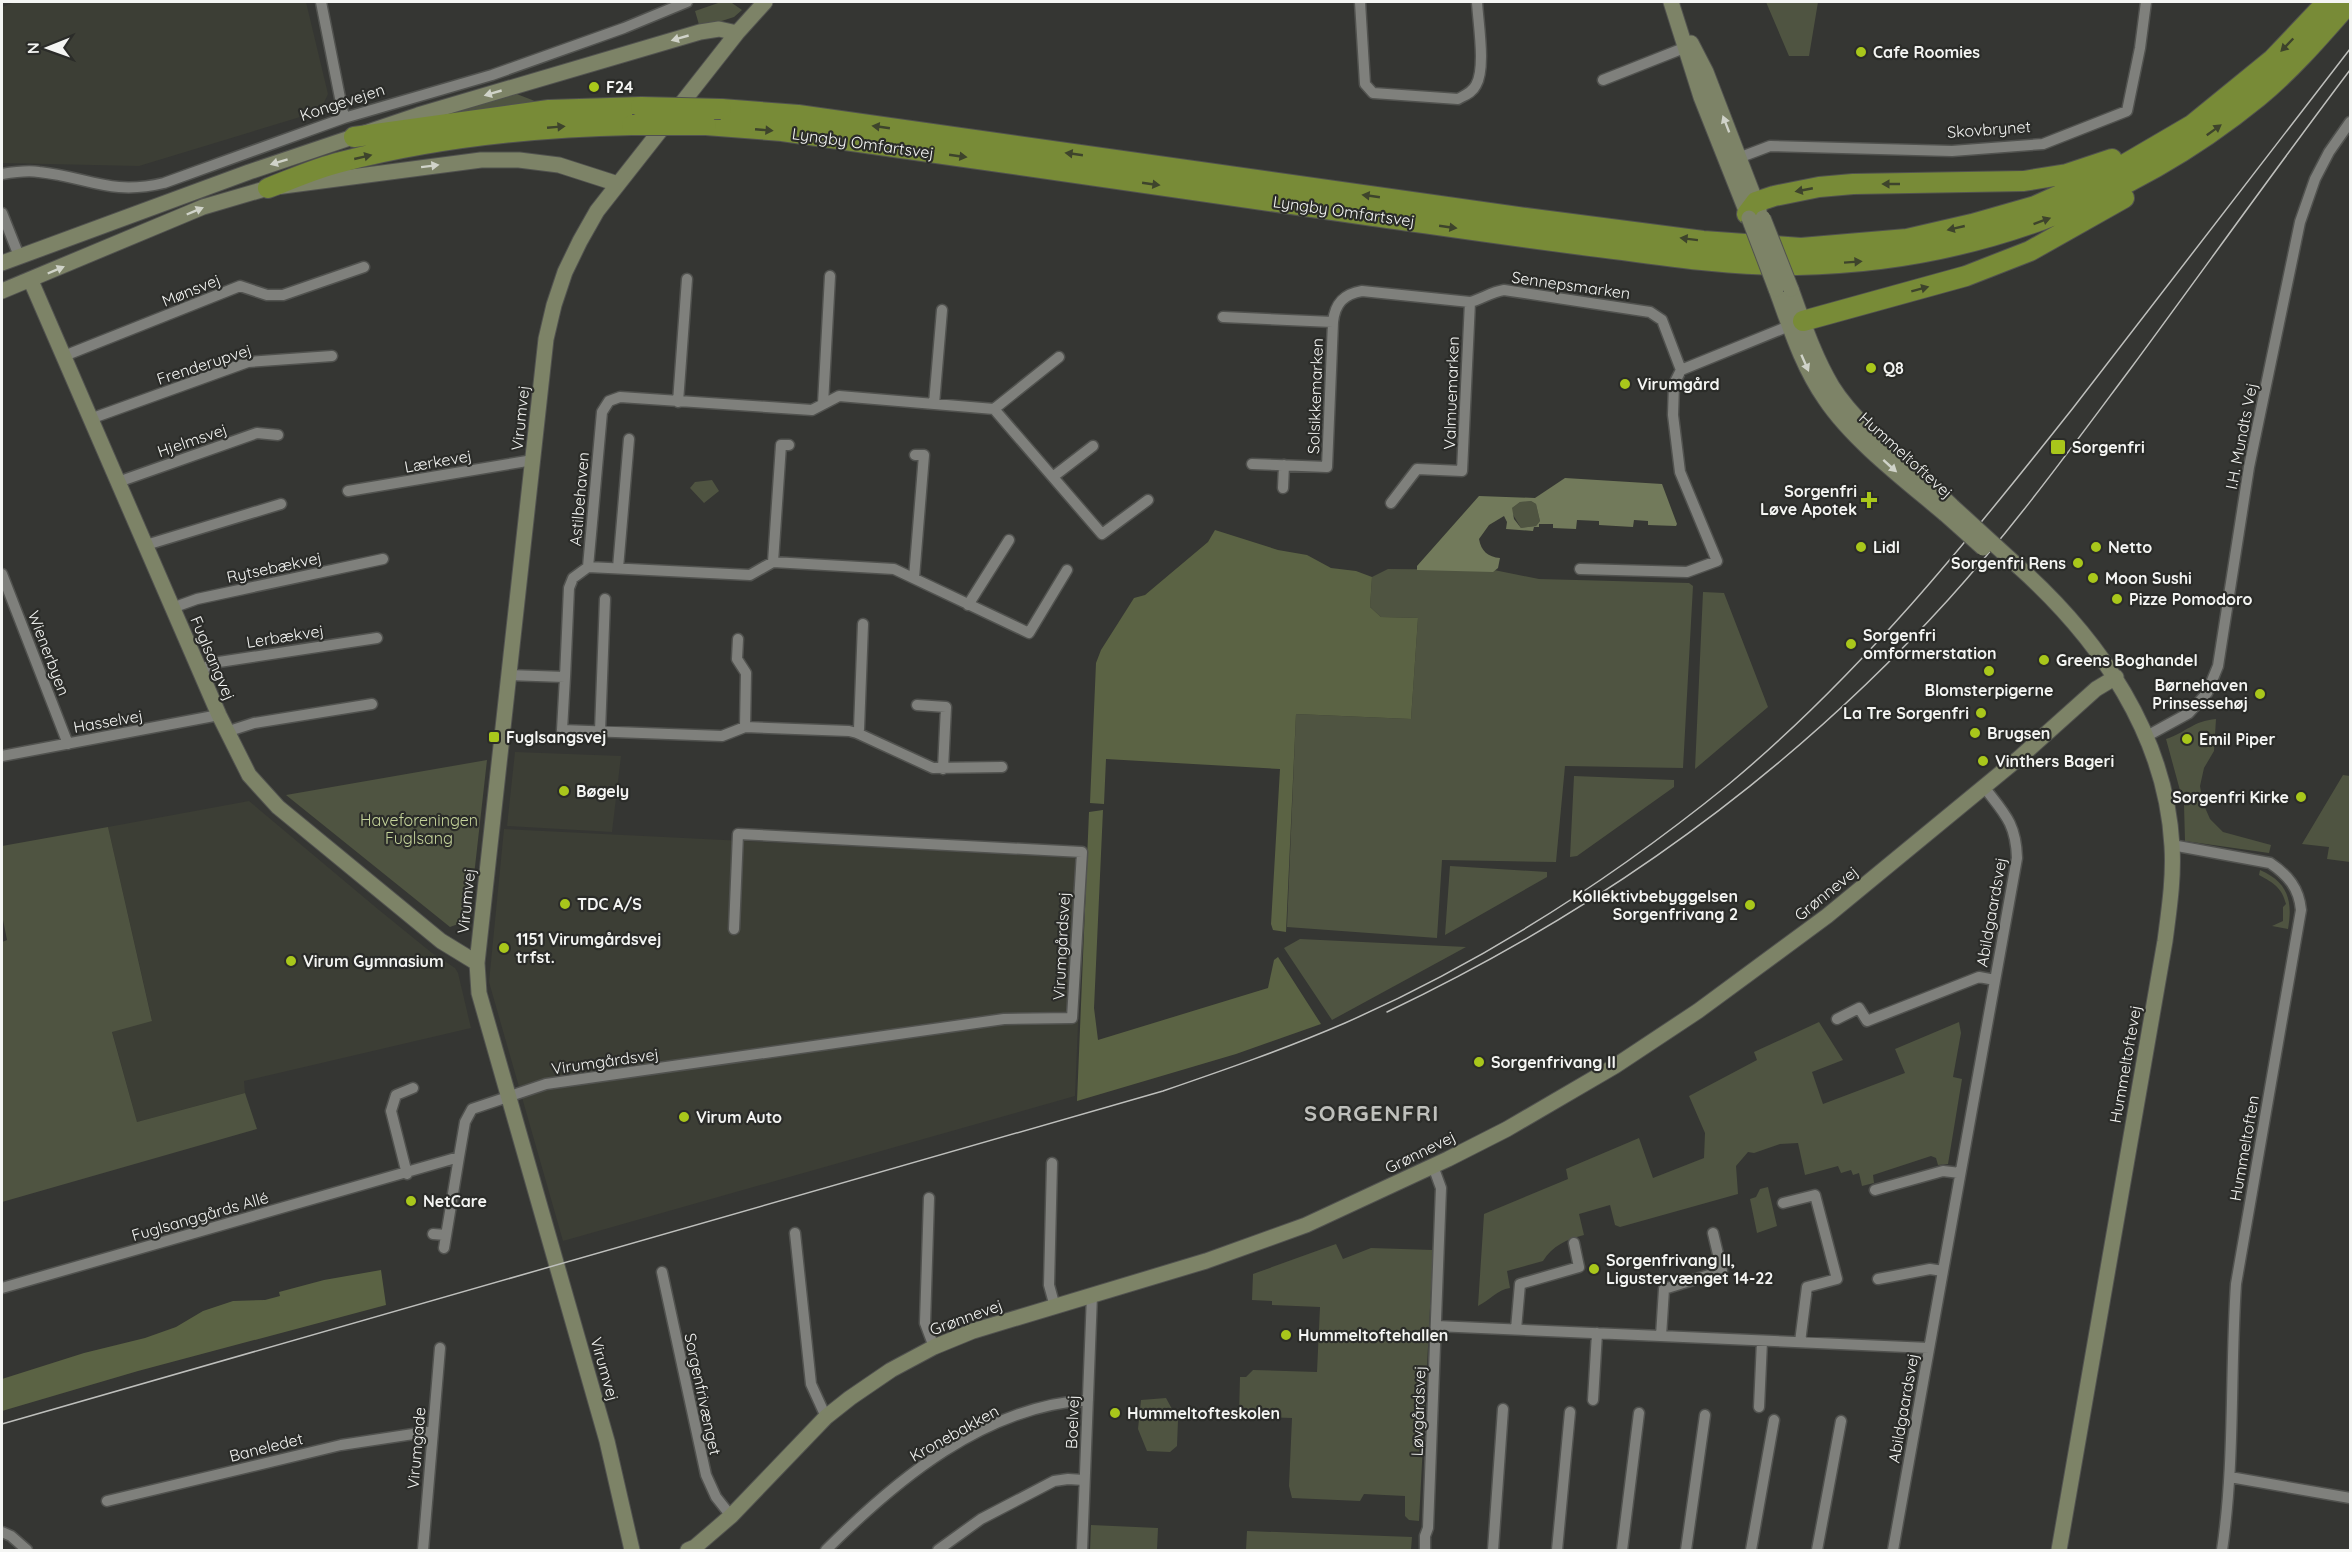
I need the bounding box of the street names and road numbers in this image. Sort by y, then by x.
street label: Kongevejen [297,79,387,125]
street label: Skovbrynet [1946,116,2032,142]
street label: Lyngby Omfartsvej [791,123,935,163]
street label: Lyngby Omfartsvej [1272,191,1416,231]
street label: Sennepsmarken [1510,267,1632,303]
street label: Mønsvej [159,269,223,311]
street label: Valmuemarken [1439,336,1463,450]
street label: Solsikkemarken [1303,338,1327,454]
street label: Frenderupvej [154,339,254,389]
street label: I.H. Mundts Vej [2221,381,2261,491]
street label: Virumvej [507,384,533,452]
street label: Hummeltoftevej [1855,408,1957,502]
street label: Hjelmsvej [155,419,229,461]
street label: Lærkevej [403,445,473,477]
street label: Astilbehaven [565,451,593,547]
street label: Rytsebækvej [225,547,323,587]
street label: Wienerbyen [24,608,74,698]
street label: Fuglsangvej [186,613,240,703]
street label: Lerbækvej [245,620,325,652]
street label: Hasselvej [72,705,144,737]
street label: Abildgaardsvej [1972,856,2010,968]
street label: Grønnevej [1790,861,1862,925]
street label: Virumvej [453,867,479,935]
street label: Virumgårdsvej [1048,891,1074,1001]
street label: Hummeltoftevej [2105,1003,2145,1125]
street label: Virumgårdsvej [550,1044,660,1078]
street label: Hummeltoften [2225,1094,2263,1202]
street label: Grønnevej [1381,1126,1459,1178]
street label: Fuglsanggårds Allé [129,1187,271,1245]
street label: Grønnevej [927,1295,1005,1339]
street label: Sorgenfrivænget [680,1331,726,1457]
street label: Virumvej [586,1335,624,1403]
street label: Abildgaardsvej [1884,1352,1922,1464]
street label: Løvgårdsvej [1406,1365,1430,1457]
street label: Boelvej [1061,1395,1083,1449]
street label: Kronebakken [906,1400,1002,1466]
street label: Virumgade [402,1406,430,1490]
street label: Baneledet [227,1428,305,1466]

